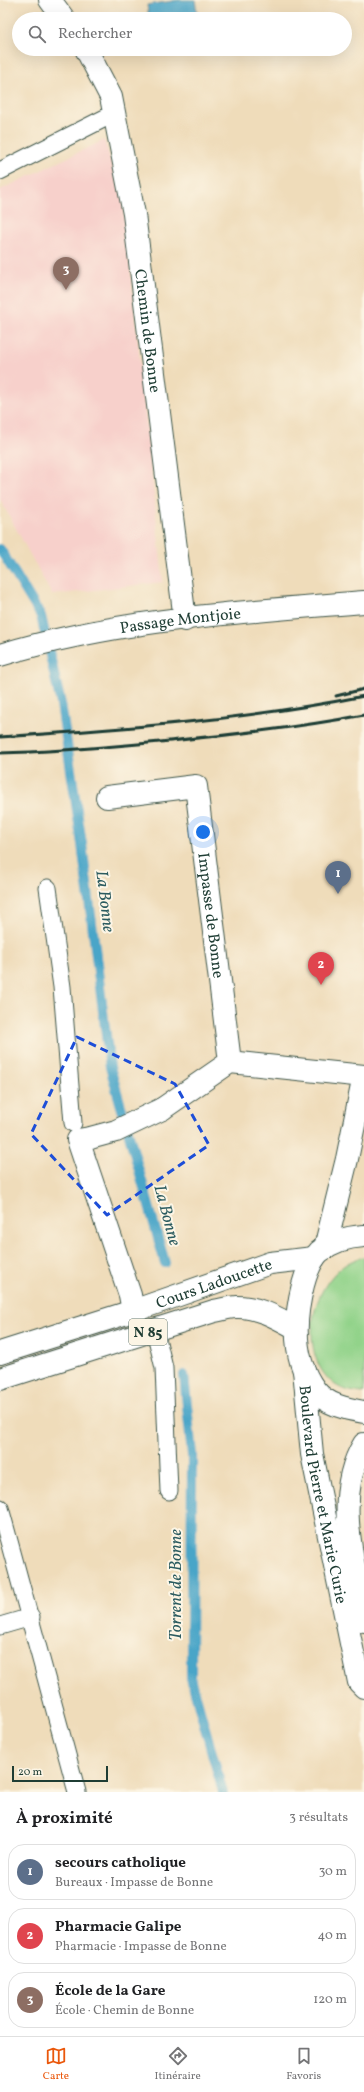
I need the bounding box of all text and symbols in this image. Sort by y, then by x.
search box [12,12,352,56]
icon: search [26,23,48,45]
text: Rechercher [58,24,132,45]
pin: 3 [53,257,79,290]
street label: Chemin de Bonne [128,268,165,394]
street label: Passage Montjoie [118,603,242,640]
your location [193,822,213,842]
street label: Impasse de Bonne [191,851,229,980]
pin: 1 [325,861,351,894]
water label: La Bonne [89,869,120,934]
pin: 2 [308,952,334,985]
water label: La Bonne [147,1182,186,1249]
street label: Cours Ladoucette [153,1254,275,1315]
road number: N 85 [129,1319,167,1345]
street label: Boulevard Pierre et Marie Curie [293,1384,352,1606]
water label: Torrent de Bonne [165,1529,188,1641]
scale bar [12,1764,108,1783]
text: 20 m [18,1765,42,1780]
text: À proximité [16,1807,113,1830]
text: 3 résultats [289,1809,348,1827]
text: secours catholique [55,1853,186,1874]
text: 1 [27,1863,33,1881]
text: 30 m [319,1863,347,1881]
text: Bureaux · Impasse de Bonne [55,1874,213,1892]
text: Pharmacie Galipe [55,1917,182,1938]
text: 2 [27,1927,33,1945]
text: 40 m [318,1927,347,1945]
text: Pharmacie · Impasse de Bonne [55,1938,227,1956]
text: École de la Gare [55,1981,165,2002]
text: 3 [27,1991,33,2009]
text: 120 m [313,1991,347,2009]
text: École · Chemin de Bonne [55,2002,194,2020]
tab: Carte [43,2045,69,2084]
tab: Itinéraire [155,2045,201,2084]
tab: Favoris [286,2045,321,2084]

